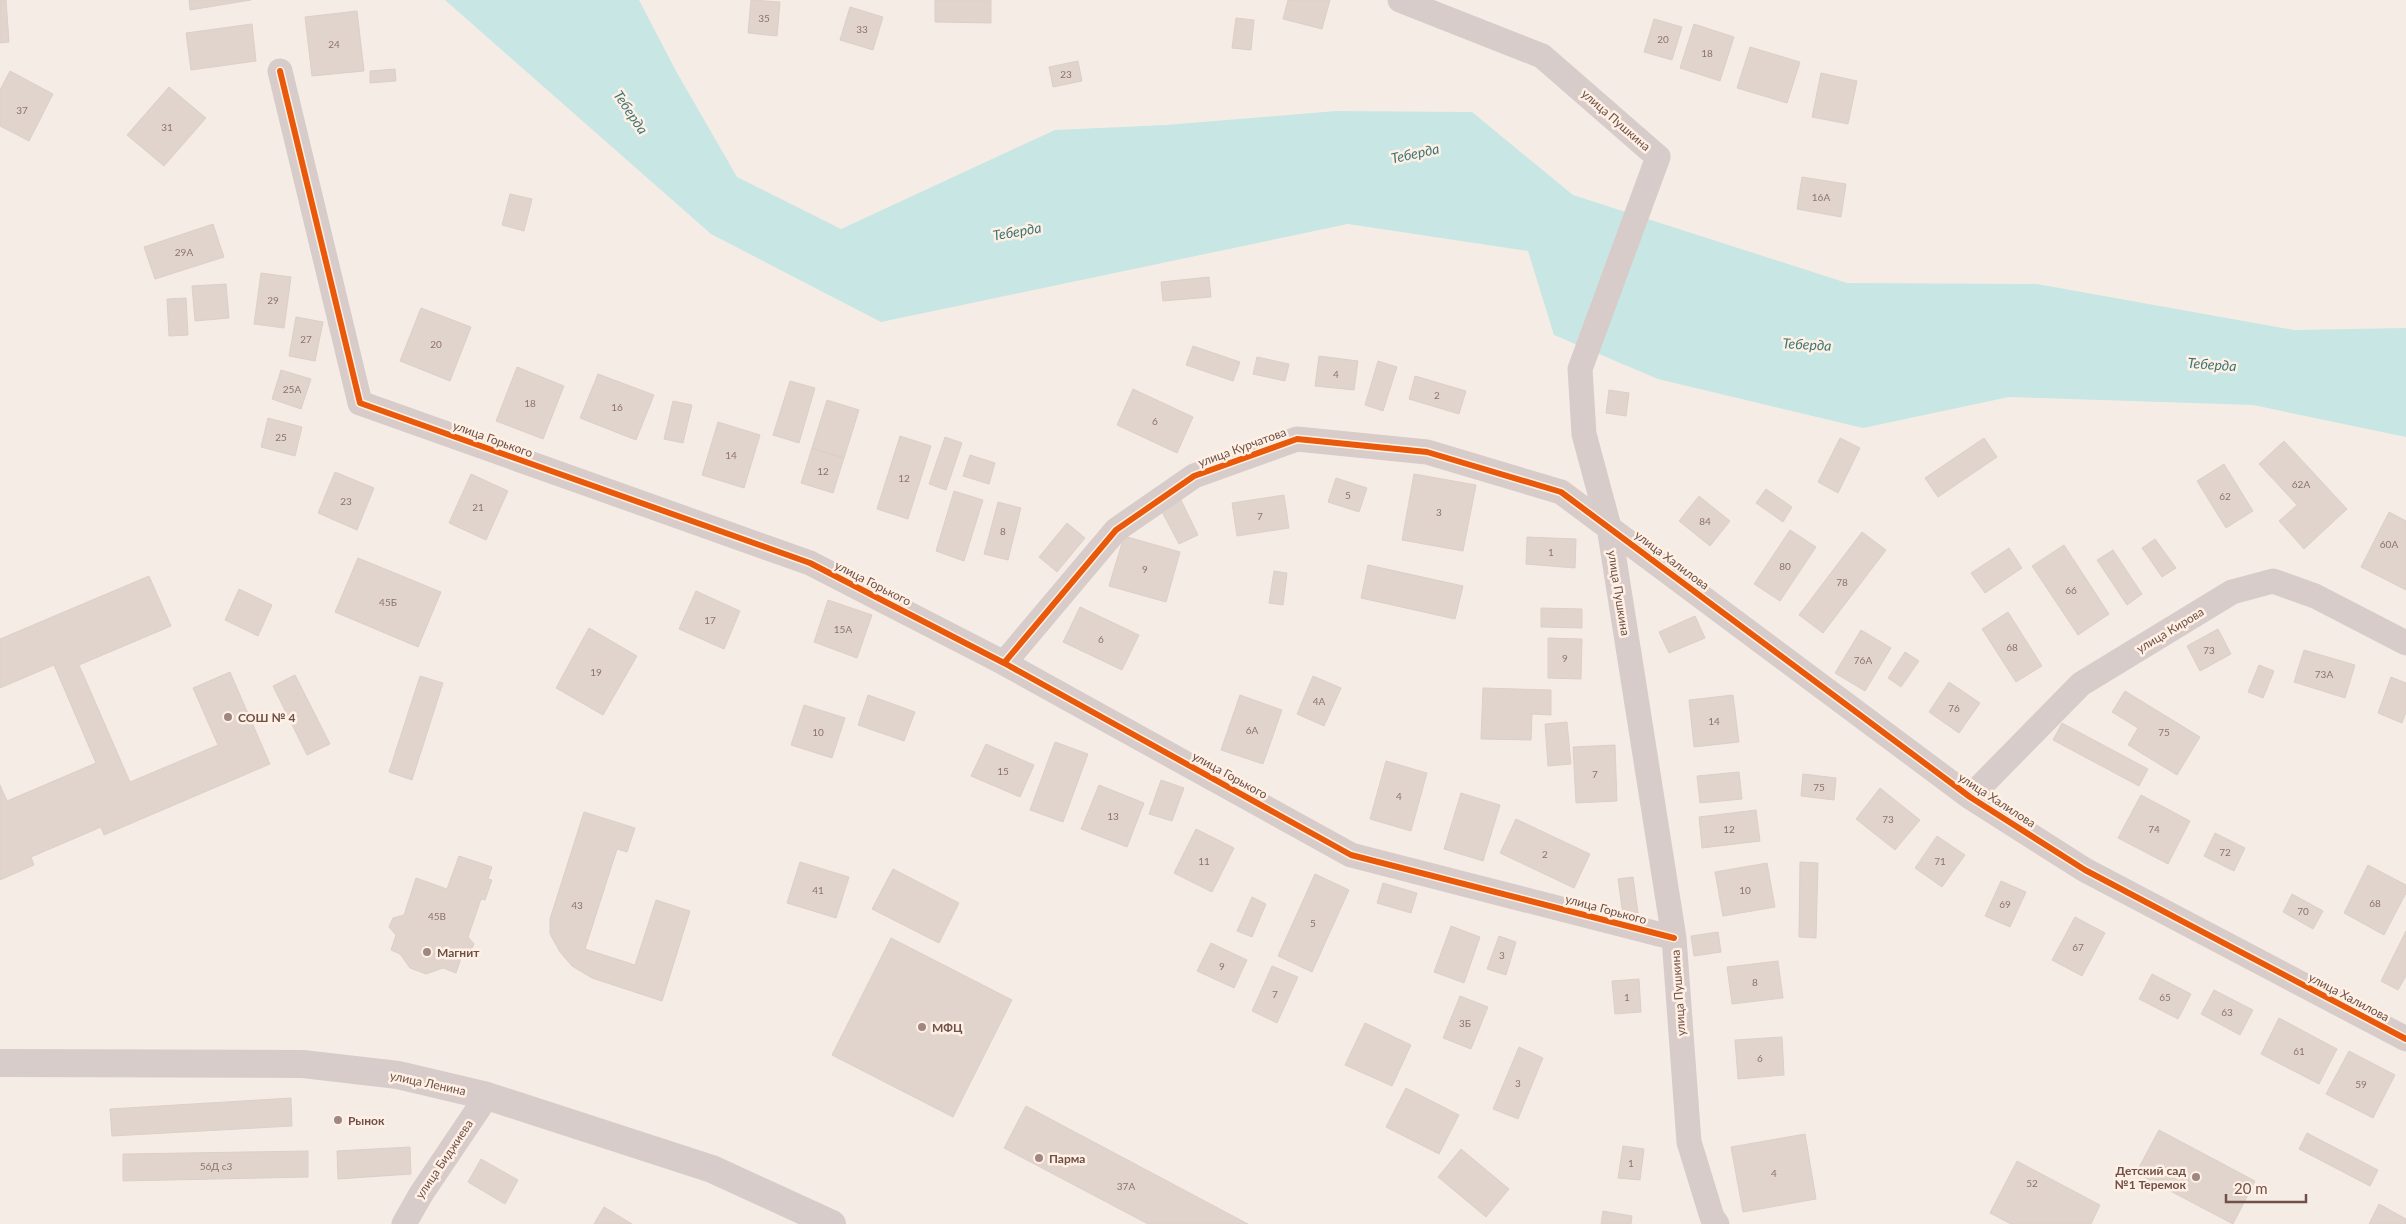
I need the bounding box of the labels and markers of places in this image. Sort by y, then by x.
place label: СОШ № 4 [238,710,295,725]
marker: СОШ № 4 [222,711,234,723]
place label: Магнит [437,945,480,960]
marker: Магнит [421,946,433,958]
place label: МФЦ [932,1020,963,1035]
marker: МФЦ [916,1021,928,1033]
place label: Рынок [348,1113,385,1128]
marker: Рынок [332,1114,344,1126]
place label: Парма [1049,1151,1085,1166]
marker: Парма [1033,1152,1045,1164]
place label: Детский сад №1 Теремок [2115,1163,2186,1192]
marker: Детский сад №1 Теремок [2190,1171,2202,1183]

